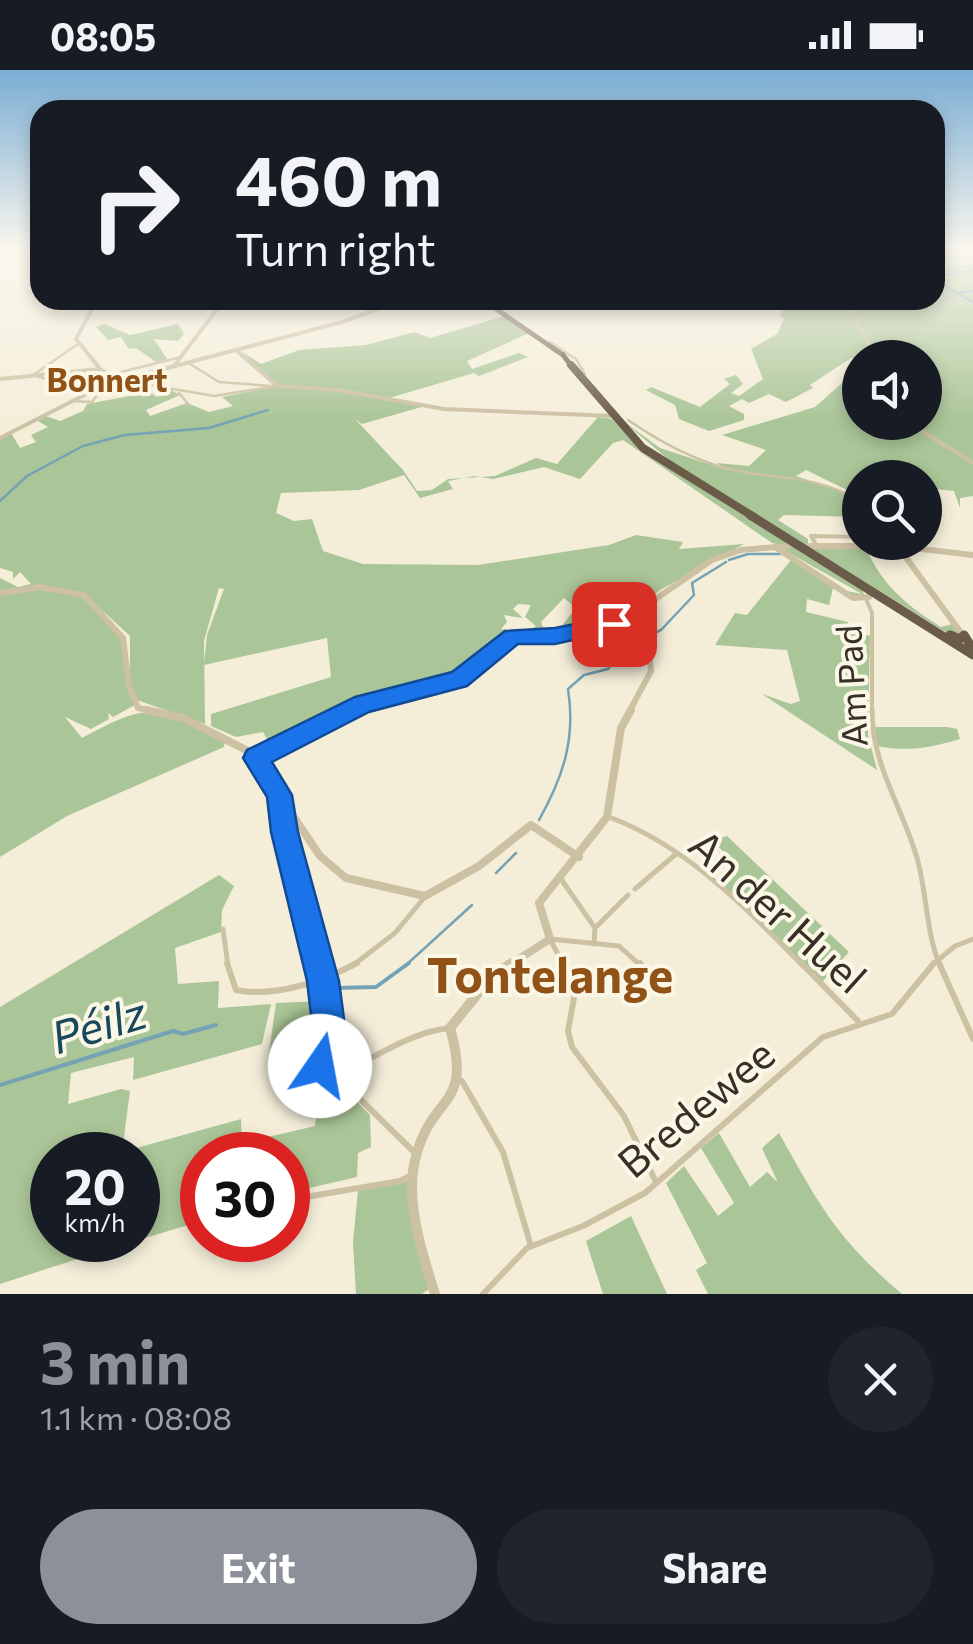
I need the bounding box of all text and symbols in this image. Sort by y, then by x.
text: 08:05 [50,12,156,59]
text: 460 m [235,135,442,220]
icon: right [70,140,200,270]
text: Turn right [235,220,436,275]
map controls [842,340,942,560]
button: sound [842,340,942,440]
district label: Bonnert [47,359,167,399]
button: search [842,460,942,560]
pin [572,582,657,667]
icon: arrive [587,597,642,652]
street label: Am Pad [825,624,875,748]
street label: An der Huel [680,817,878,1003]
district label: Tontelange [427,944,673,1003]
water label: Péilz [44,982,153,1063]
position arrow [268,1014,372,1118]
street label: Bredewee [606,1027,784,1187]
speed limit sign: 30 [180,1132,310,1262]
text: 20 [64,1154,126,1215]
text: km/h [65,1207,125,1237]
text: 3 min [40,1323,190,1396]
button: close [828,1327,933,1432]
text: 1.1 km · 08:08 [40,1397,232,1437]
button: Exit [40,1509,477,1624]
button: Share [497,1509,933,1624]

